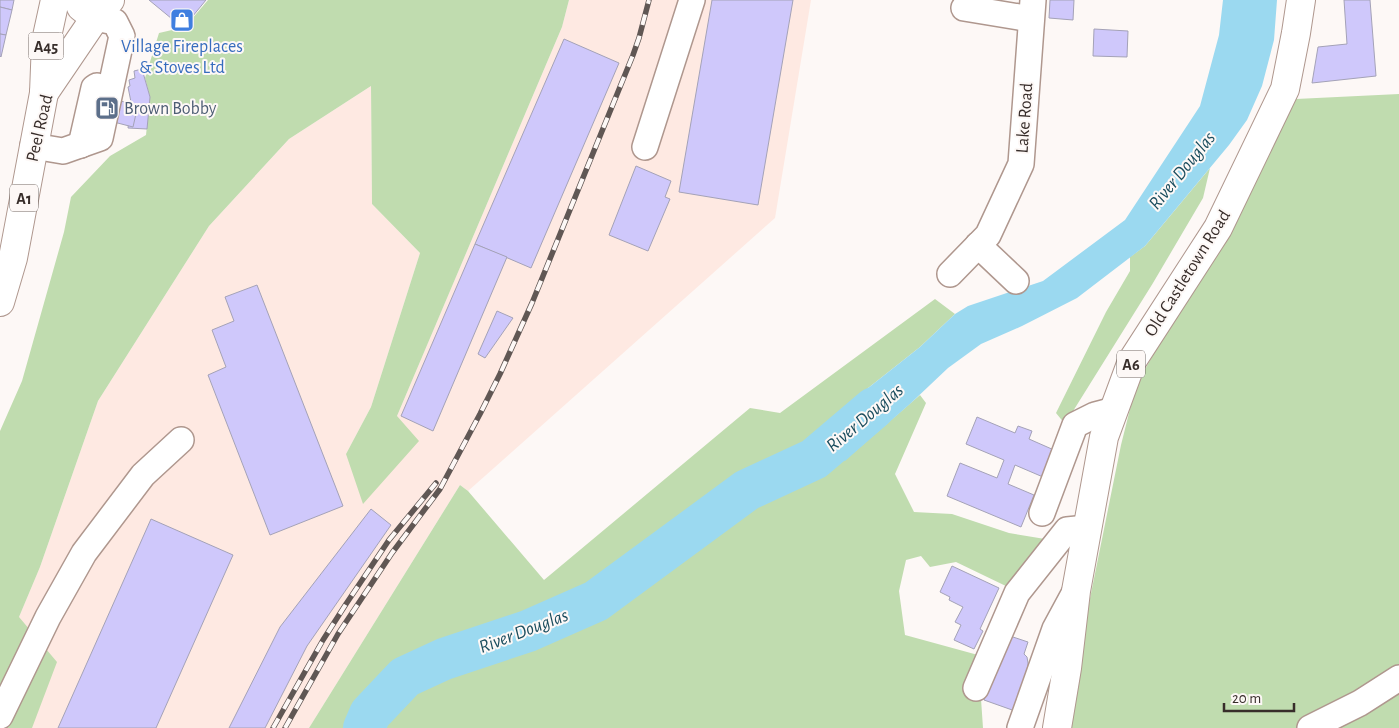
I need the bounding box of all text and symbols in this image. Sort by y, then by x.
shop icon: Village Fireplaces & Stoves Ltd [169,7,195,33]
road number: A45 [28,32,64,59]
place label: Village Fireplaces & Stoves Ltd [121,38,243,77]
street label: Lake Road [1014,82,1036,154]
street label: Peel Road [24,93,56,164]
fuel station icon: Brown Bobby [94,95,120,121]
place label: Brown Bobby [124,100,217,118]
water label: River Douglas [1145,129,1219,213]
road number: A1 [10,184,38,212]
street label: Old Castletown Road [1142,207,1234,340]
road number: A6 [1117,350,1145,378]
water label: River Douglas [823,381,907,456]
water label: River Douglas [476,606,571,657]
scale bar [1224,680,1294,712]
text: 20 m [1232,691,1261,706]

